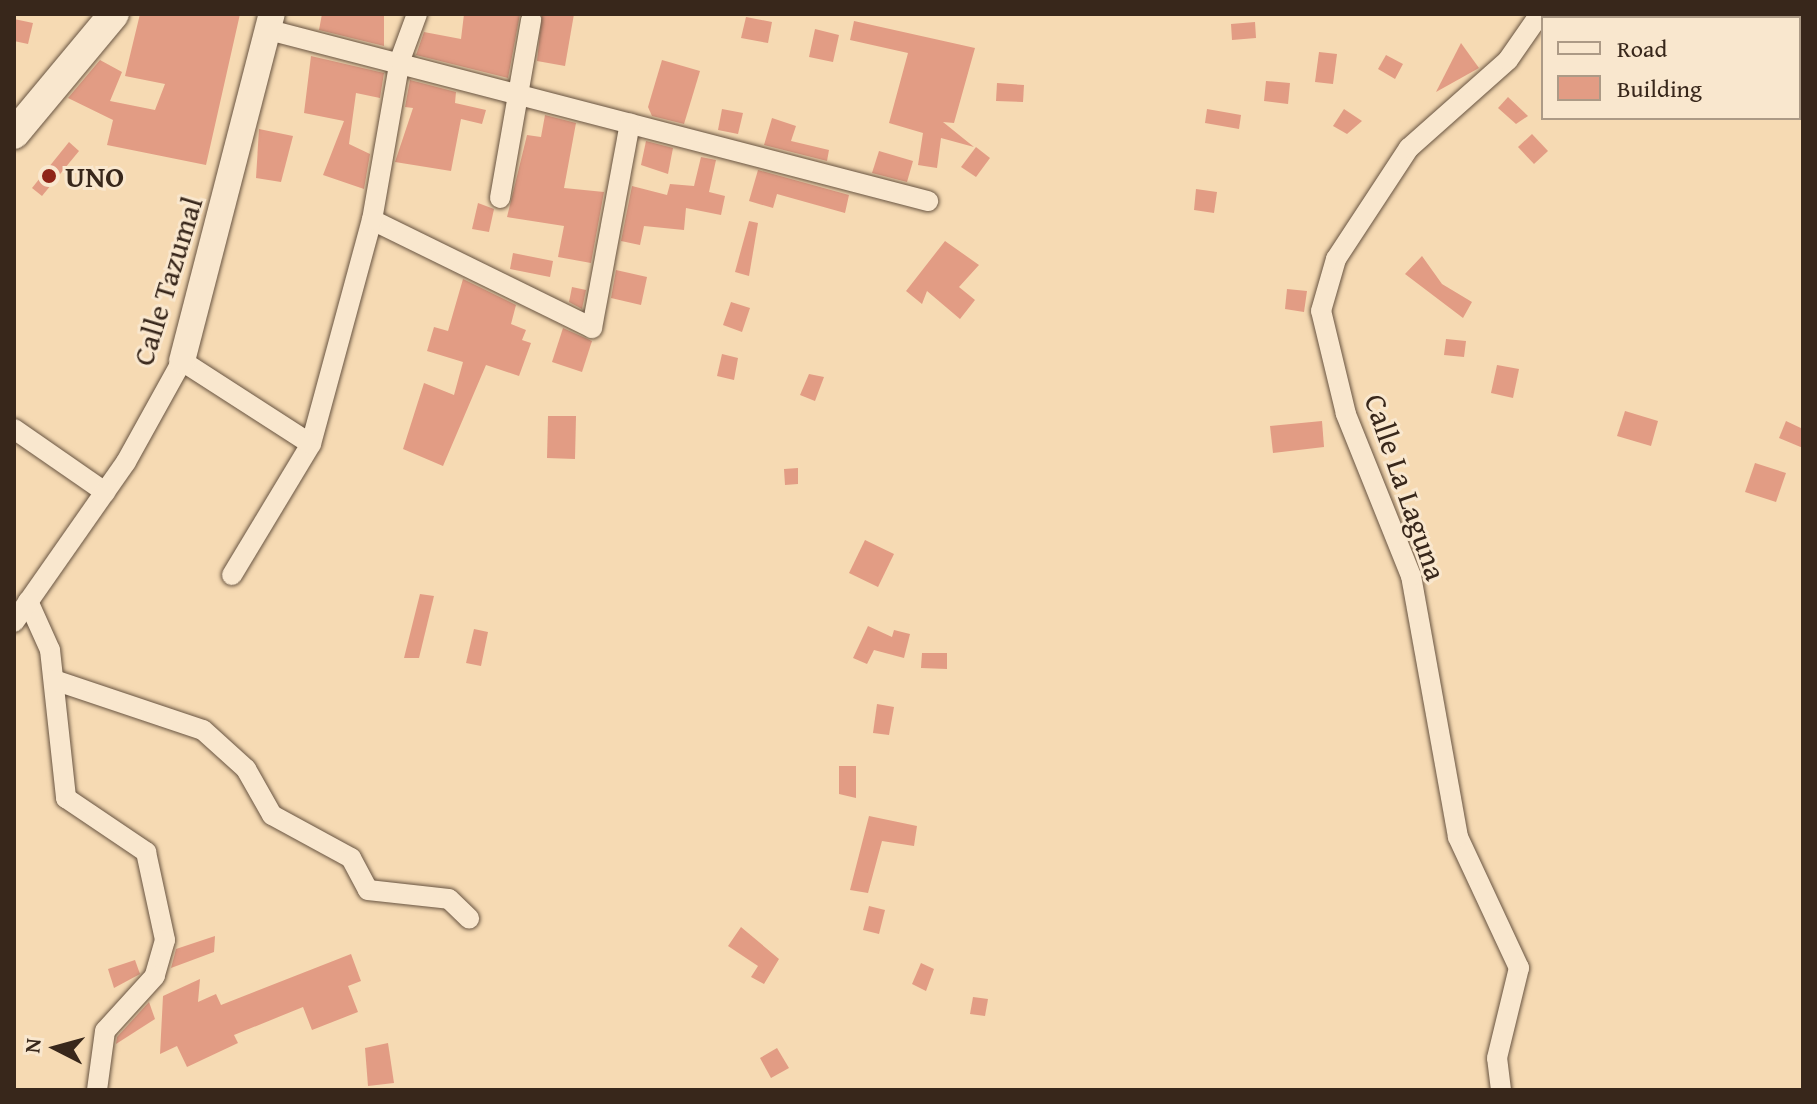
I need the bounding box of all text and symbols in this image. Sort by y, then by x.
legend [1541,16,1801,120]
text: Road [1617,31,1667,66]
text: Building [1617,71,1702,106]
place label: UNO [65,158,124,194]
marker: UNO [40,167,58,185]
street label: Calle Tazumal [124,192,210,370]
street label: Calle La Laguna [1357,389,1455,585]
north arrow [16,1008,96,1088]
text: N [15,1036,49,1054]

